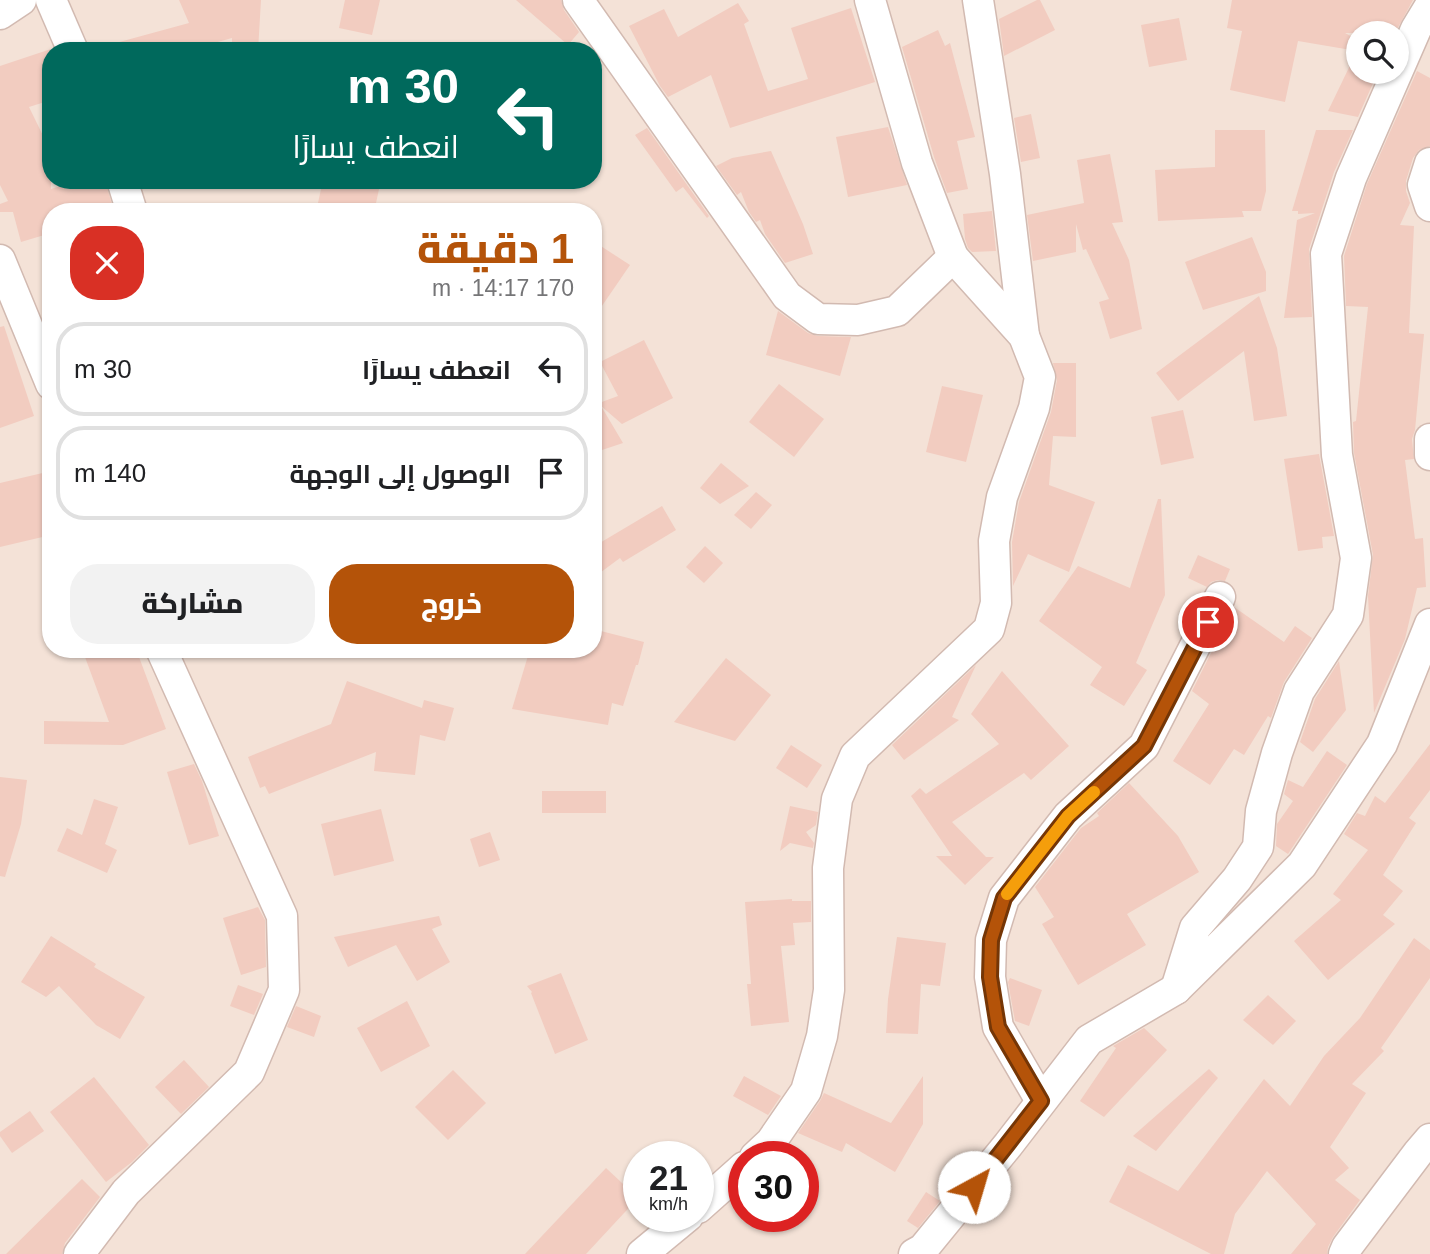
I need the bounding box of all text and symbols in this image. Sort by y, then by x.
map controls [1346,21,1409,84]
button: search [1346,21,1409,84]
text: 30 m [347,59,459,113]
icon: left [483,70,574,161]
text: انعطف يسارًا [292,129,459,165]
text: 1 دقيقة [417,225,574,272]
button: close [70,226,144,300]
text: 170 m · 14:17 [432,275,574,301]
icon: left [532,350,570,388]
text: 30 m [74,354,132,384]
text: انعطف يسارًا [362,355,511,385]
icon: arrive [532,454,570,492]
text: 140 m [74,458,146,488]
text: الوصول إلى الوجهة [289,459,511,489]
button: مشاركة [70,564,315,644]
button: خروج [329,564,574,644]
pin [1178,592,1238,652]
icon: arrive [1189,603,1227,641]
speed limit sign: 30 [728,1141,819,1232]
position arrow [937,1150,1011,1224]
text: 21 [649,1158,688,1197]
text: km/h [649,1194,688,1214]

